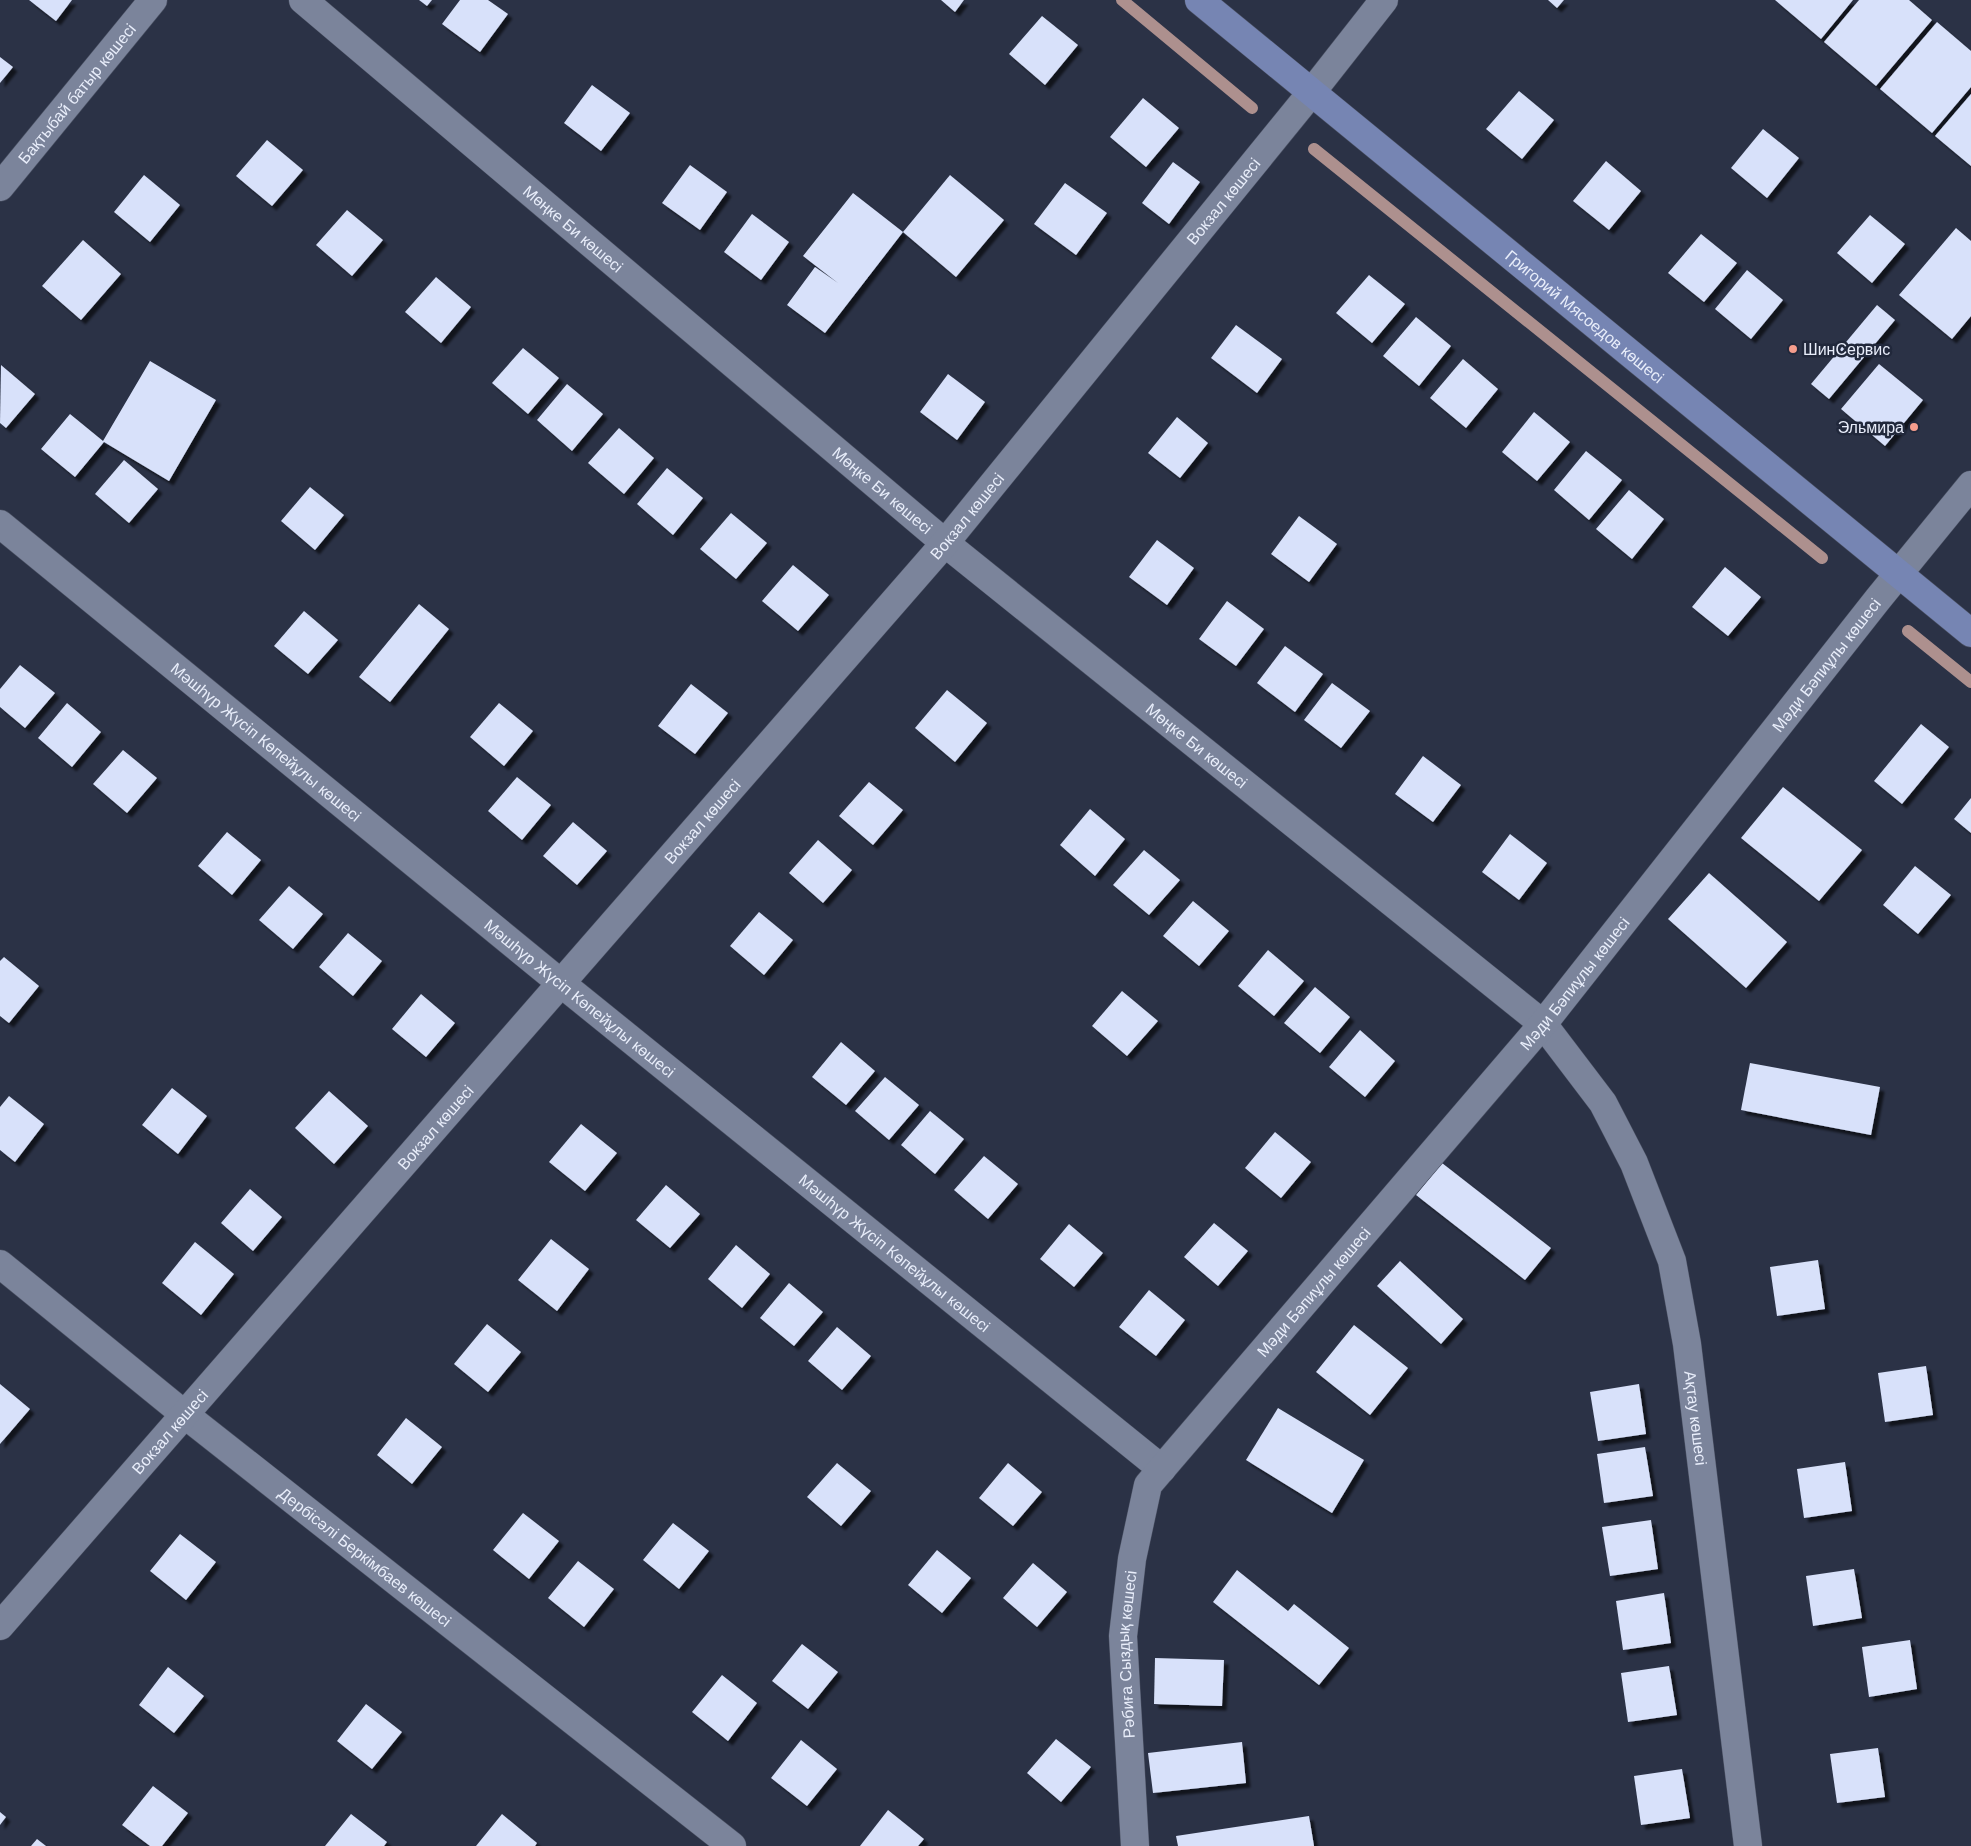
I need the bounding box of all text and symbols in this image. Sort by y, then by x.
street label: Бақтыбай батыр көшесі [15,21,139,167]
street label: Вокзал көшесі [1183,155,1263,248]
street label: Мөңке Би көшесі [520,182,626,276]
street label: Григорий Мясоедов көшесі [1502,247,1667,387]
place label: ШинСервис [1803,341,1890,358]
marker: ШинСервис [1787,343,1799,355]
place label: Эльмира [1838,419,1904,436]
marker: Эльмира [1908,421,1920,433]
street label: Мөңке Би көшесі [829,444,935,537]
street label: Вокзал көшесі [927,470,1007,563]
street label: Мәди Бәпиұлы көшесі [1769,595,1884,735]
street label: Мәшһүр Жүсіп Көпейұлы көшесі [168,660,364,825]
street label: Мөңке Би көшесі [1143,700,1250,792]
street label: Вокзал көшесі [661,776,744,867]
street label: Мәди Бәпиұлы көшесі [1517,914,1633,1053]
street label: Мәшһүр Жүсіп Көпейұлы көшесі [481,916,678,1081]
street label: Вокзал көшесі [394,1082,477,1173]
street label: Мәшһүр Жүсіп Көпейұлы көшесі [796,1171,993,1335]
street label: Мәди Бәпиұлы көшесі [1254,1224,1374,1360]
street label: Ақтау көшесі [1681,1370,1710,1466]
street label: Вокзал көшесі [129,1386,211,1477]
street label: Дербісәлі Беркімбаев көшесі [275,1484,454,1630]
street label: Рәбиға Сыздық көшесі [1115,1570,1140,1739]

